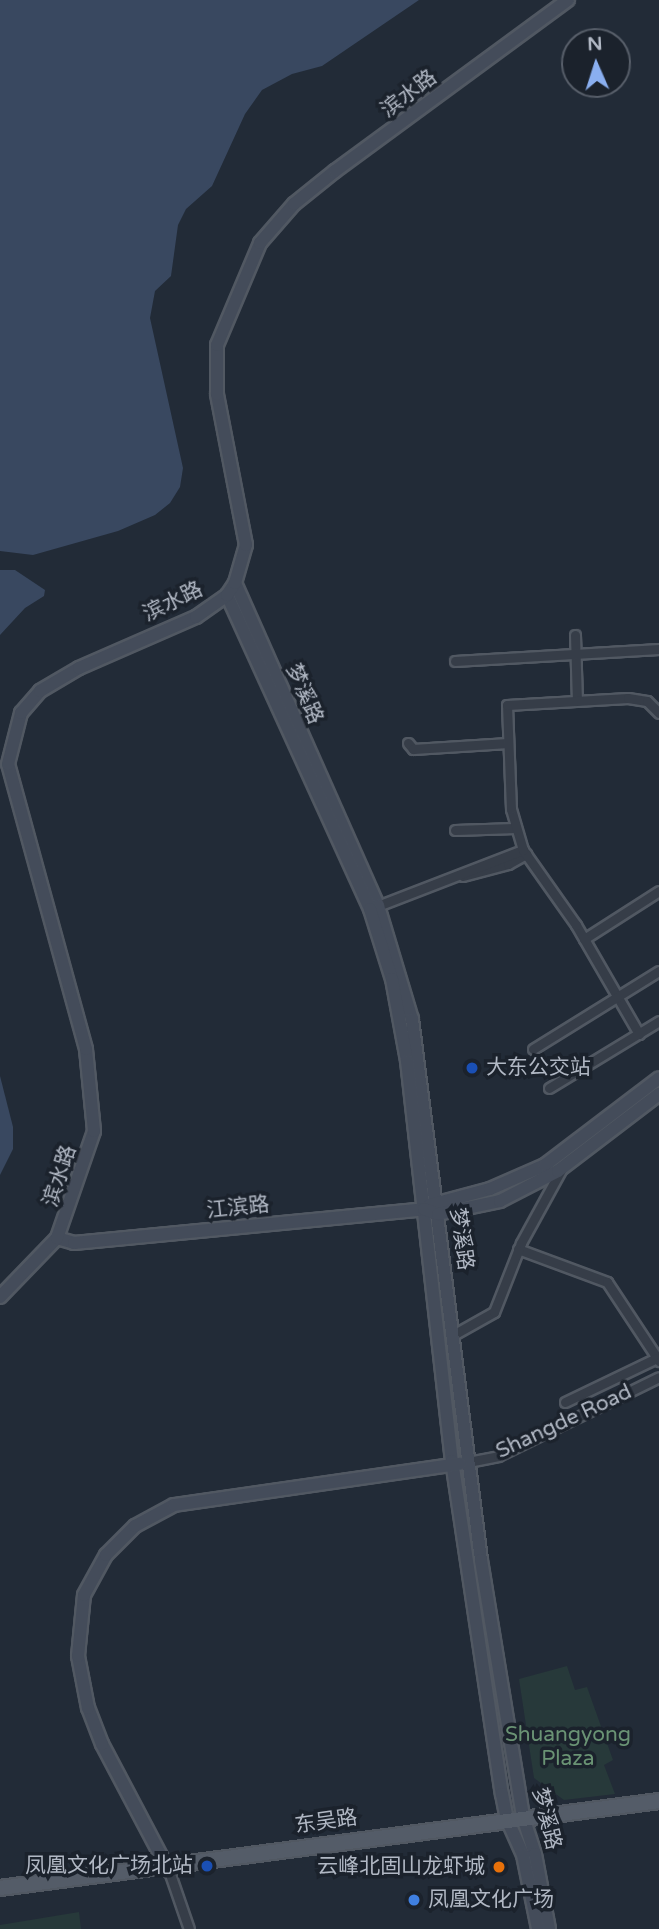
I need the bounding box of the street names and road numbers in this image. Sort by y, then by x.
street label: 滨水路 [376,65,442,123]
street label: 滨水路 [139,577,207,627]
street label: 梦溪路 [280,660,328,728]
street label: 滨水路 [38,1142,82,1210]
street label: 江滨路 [205,1192,271,1224]
street label: 梦溪路 [444,1206,478,1272]
street label: Shangde Road [492,1380,636,1464]
street label: 梦溪路 [526,1785,566,1853]
street label: 东吴路 [293,1805,359,1839]

